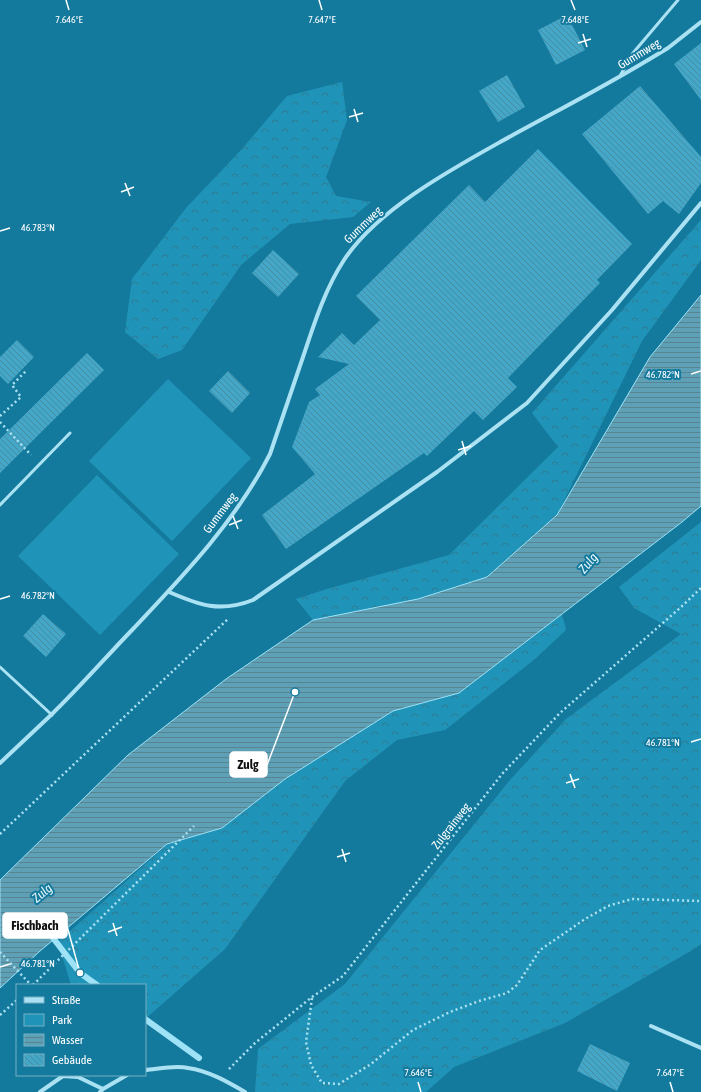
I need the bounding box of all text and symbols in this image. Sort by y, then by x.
text: 7.646°E [55,14,84,25]
text: 7.647°E [308,14,337,25]
text: 7.648°E [561,14,590,25]
street label: Gummweg [615,35,664,72]
street label: Gummweg [341,203,385,246]
text: 46.783°N [21,222,55,233]
text: 46.782°N [646,369,680,380]
street label: Gummweg [200,489,240,536]
water label: Zulg [575,550,601,576]
text: 46.782°N [21,590,55,601]
text: 46.781°N [646,737,680,748]
callout: Zulg [230,752,267,777]
text: Zulg [238,757,259,772]
street label: Zulgrainweg [429,800,474,852]
water label: Zulg [29,880,55,906]
callout: Fischbach [3,913,67,938]
text: Fischbach [11,918,59,933]
text: 46.781°N [21,958,55,969]
legend [16,984,146,1076]
text: Straße [52,993,80,1007]
text: Park [52,1013,73,1027]
text: Wasser [52,1033,84,1047]
text: Gebäude [52,1053,92,1067]
text: 7.646°E [404,1067,433,1078]
text: 7.647°E [656,1067,685,1078]

